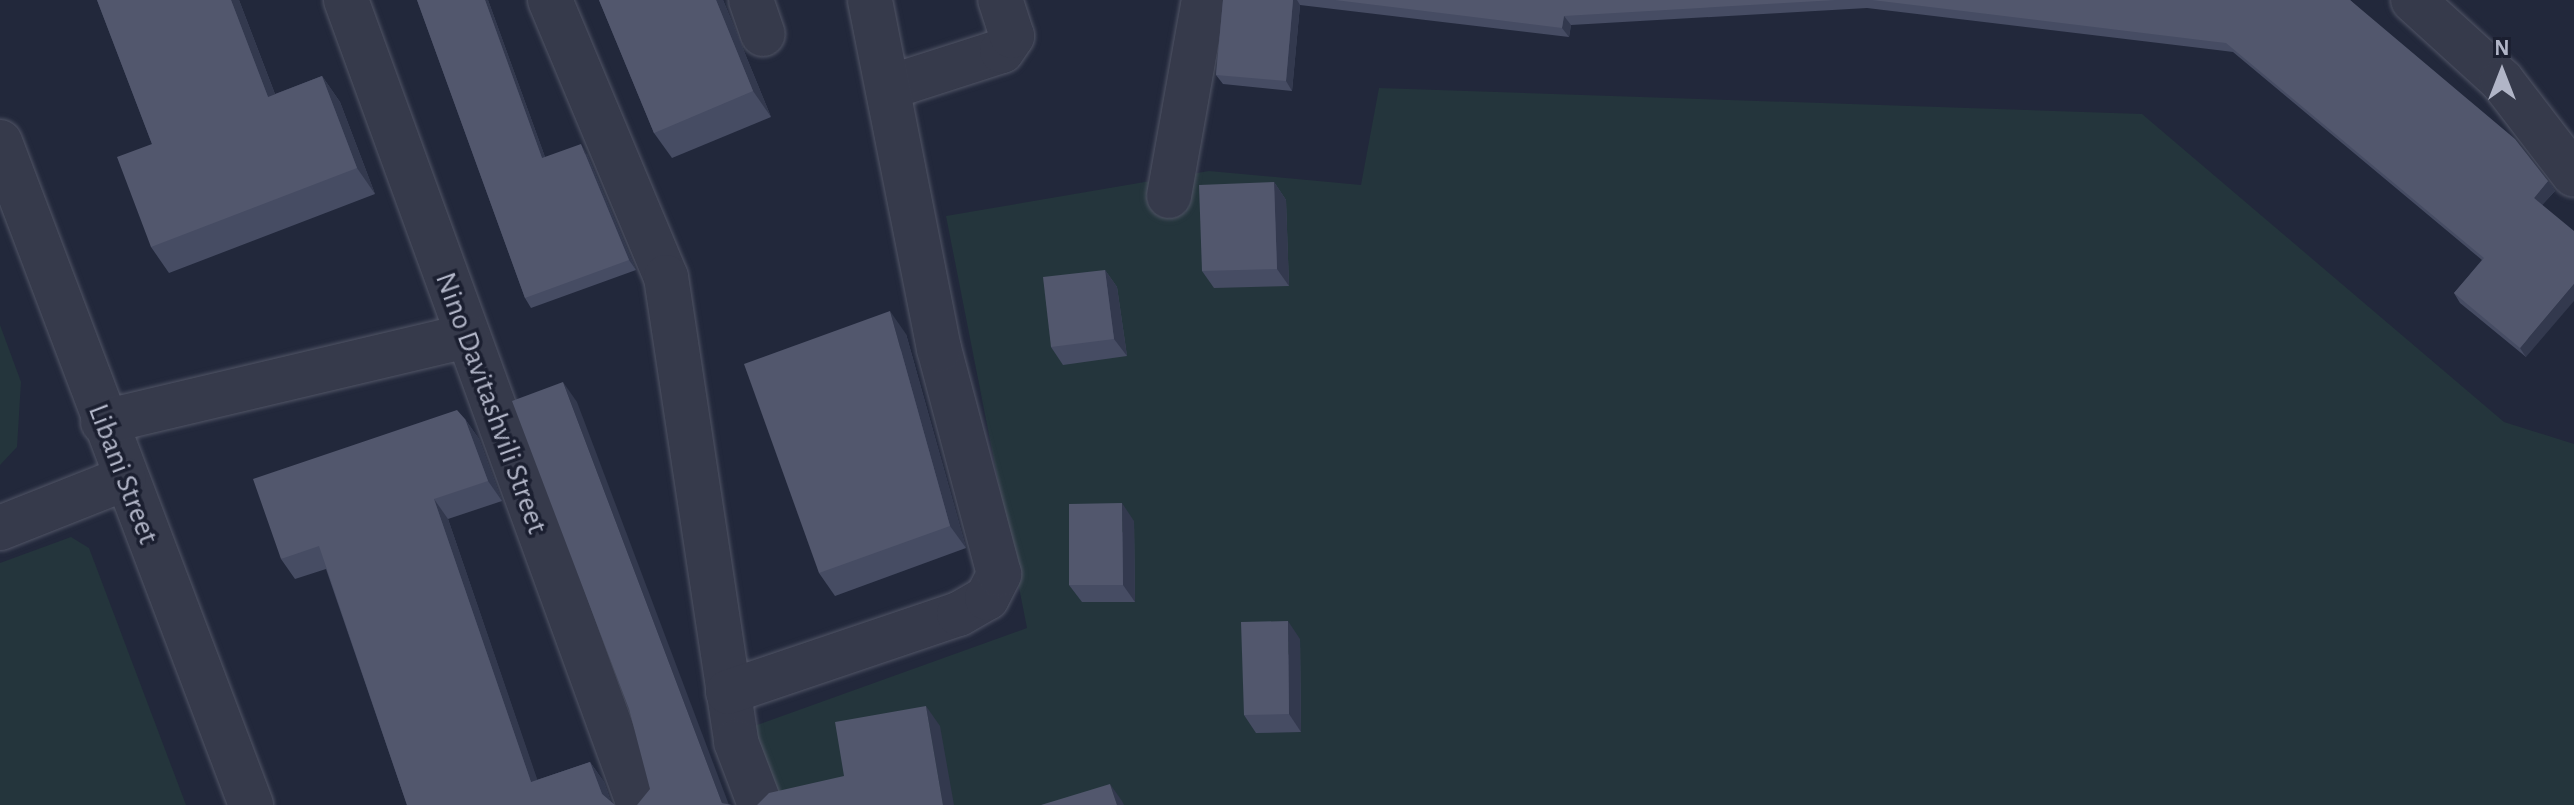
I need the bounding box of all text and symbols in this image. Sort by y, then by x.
north arrow [2462,32,2542,112]
text: N [2494,37,2510,59]
street label: Nino Davitashvili Street [427,267,555,539]
street label: Libani Street [80,399,166,549]

